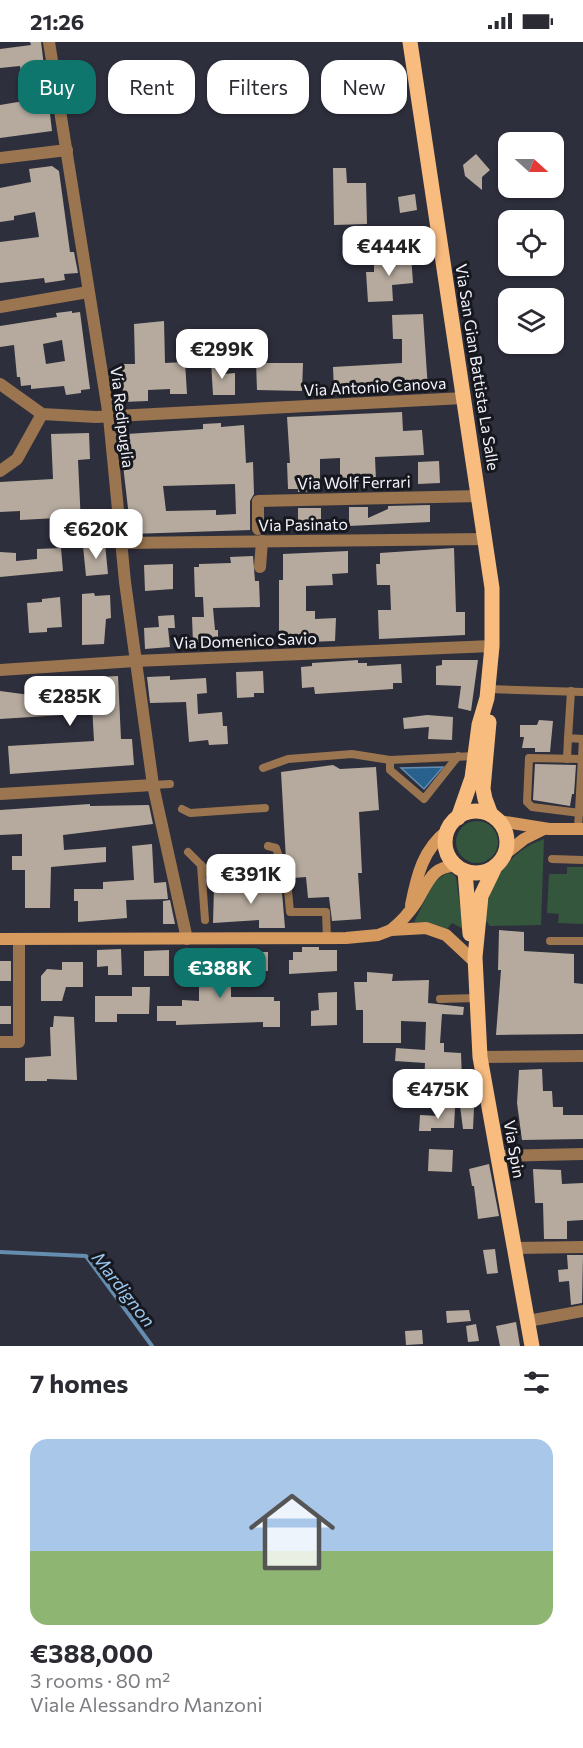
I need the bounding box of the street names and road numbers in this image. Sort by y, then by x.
street label: Via San Gian Battista La Salle [452,262,504,472]
street label: Via Redipuglia [107,365,139,469]
street label: Via Antonio Canova [303,373,447,399]
street label: Via Wolf Ferrari [297,472,411,492]
street label: Via Pasinato [258,514,348,534]
street label: Via Domenico Savio [173,628,317,652]
street label: Via Spin [501,1118,529,1180]

